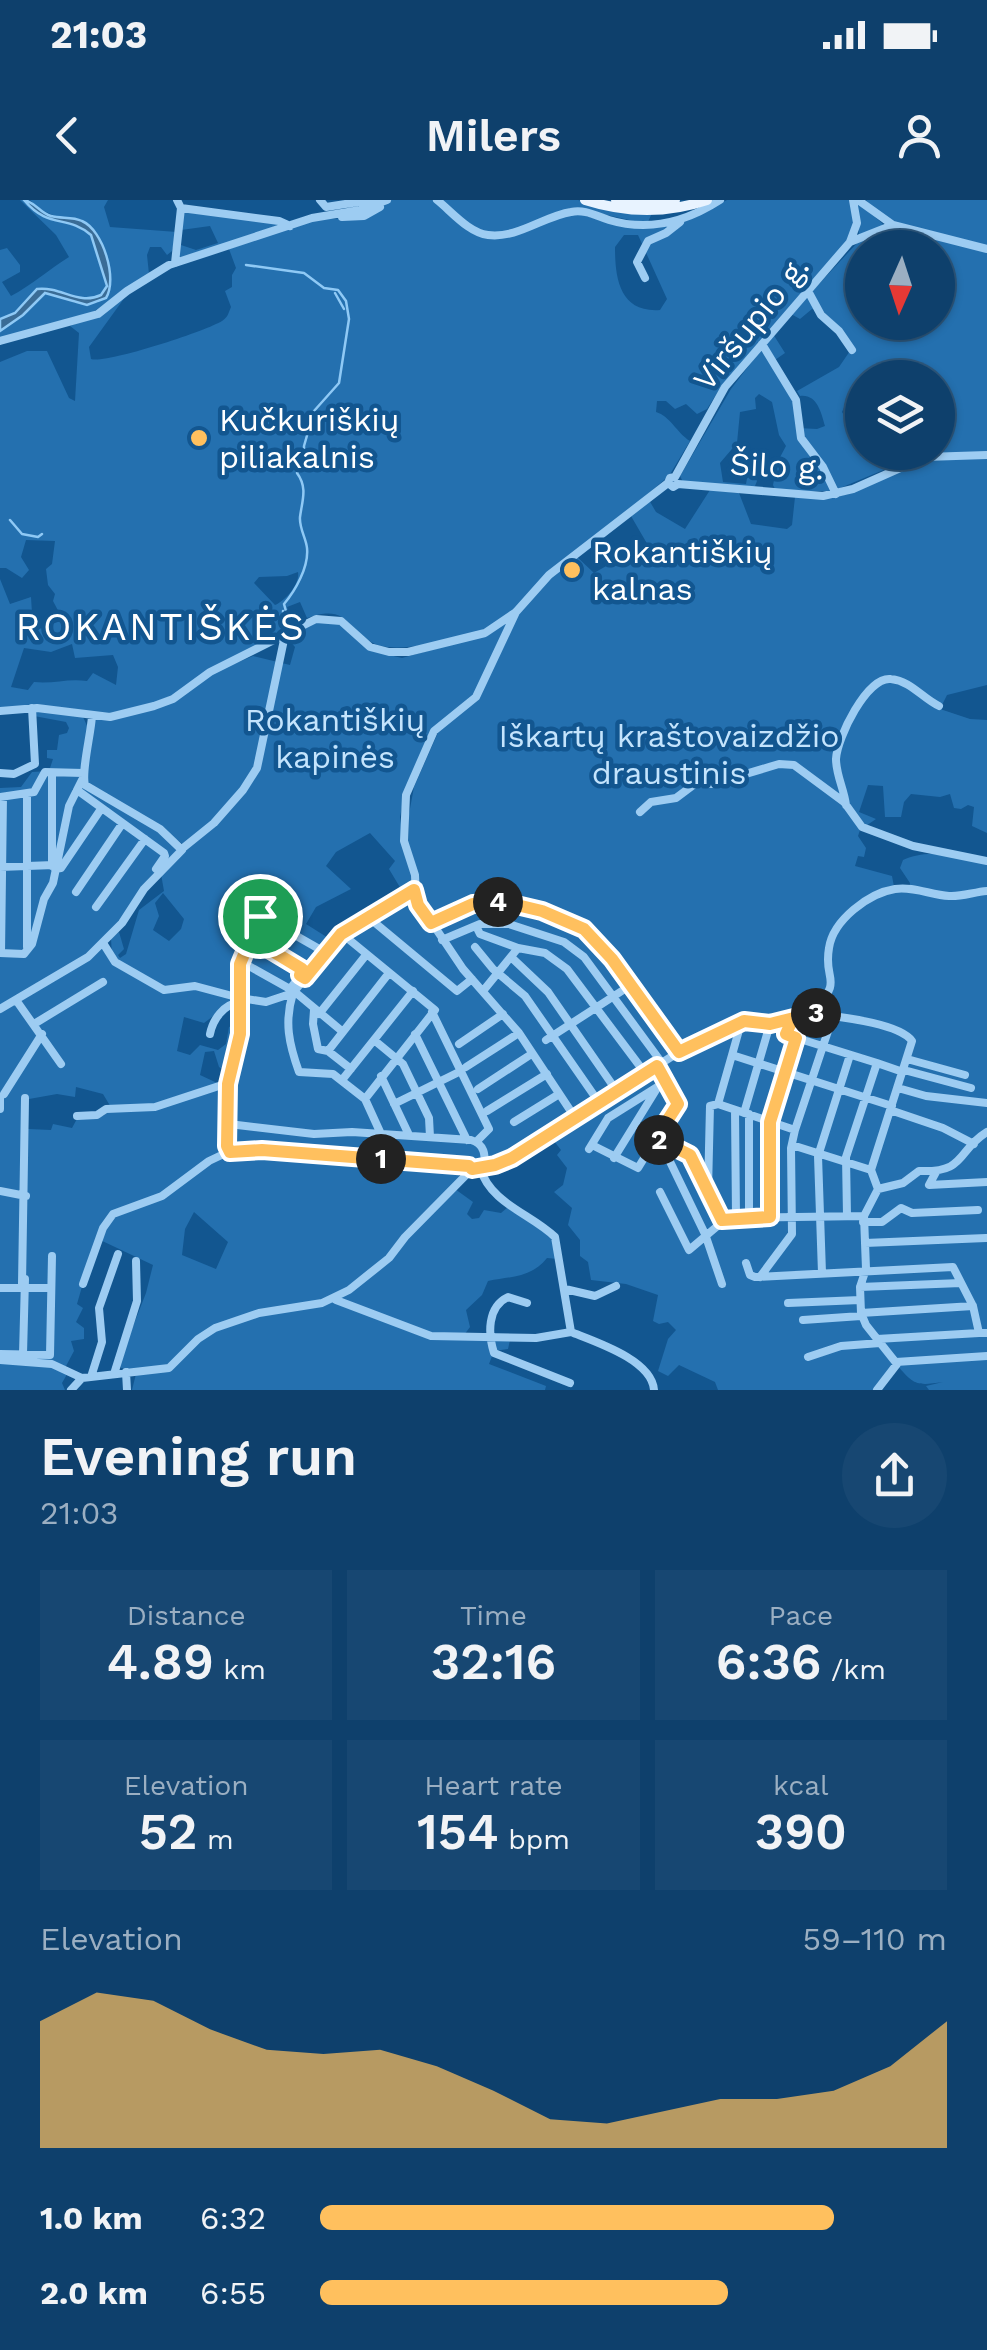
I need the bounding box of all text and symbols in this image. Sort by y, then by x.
text: 21:03 [50,13,147,57]
icon: back [40,108,95,163]
icon: person [892,108,947,163]
text: Milers [426,109,561,162]
north arrow [845,230,955,340]
map controls [845,230,955,470]
street label: Viršupio g. [685,248,817,398]
button: layers [845,360,955,470]
place label: Kučkuriškių piliakalnis [219,401,400,476]
marker: Kučkuriškių piliakalnis [188,427,210,449]
street label: Šilo g. [729,445,825,487]
place label: Rokantiškių kalnas [592,533,773,608]
marker: Rokantiškių kalnas [561,559,583,581]
district label: ROKANTIŠKĖS [16,604,306,649]
park label: Rokantiškių kapinės [245,701,425,776]
park label: Iškartų kraštovaizdžio draustinis [498,717,840,792]
pin [218,874,303,959]
pin: 4 [473,877,523,927]
text: 4 [489,885,507,918]
icon: arrive [233,889,288,944]
pin: 3 [791,988,841,1038]
text: 3 [808,996,824,1029]
pin: 2 [634,1115,684,1165]
text: 2 [651,1123,667,1156]
pin: 1 [356,1134,406,1184]
text: 1 [375,1142,387,1175]
button: share [842,1423,947,1528]
text: Evening run [40,1424,357,1488]
text: 21:03 [40,1494,119,1532]
text: Distance [127,1599,246,1632]
text: Time [460,1599,527,1632]
text: Pace [768,1599,833,1632]
text: 4.89 [106,1632,214,1691]
text: 32:16 [431,1632,556,1691]
text: 6:36 [716,1632,822,1691]
text: km [214,1653,266,1686]
text: /km [822,1653,886,1686]
text: Elevation [124,1769,249,1802]
text: Heart rate [424,1769,563,1802]
text: kcal [773,1769,829,1802]
text: 52 [139,1802,197,1861]
text: 154 [417,1802,499,1861]
text: 390 [755,1802,847,1861]
text: m [197,1823,234,1856]
text: bpm [499,1823,570,1856]
text: Elevation [40,1920,183,1958]
text: 59–110 m [802,1920,947,1958]
text: 1.0 km [40,2199,143,2237]
text: 6:32 [200,2199,266,2237]
text: 2.0 km [40,2274,148,2312]
text: 6:55 [200,2274,266,2312]

